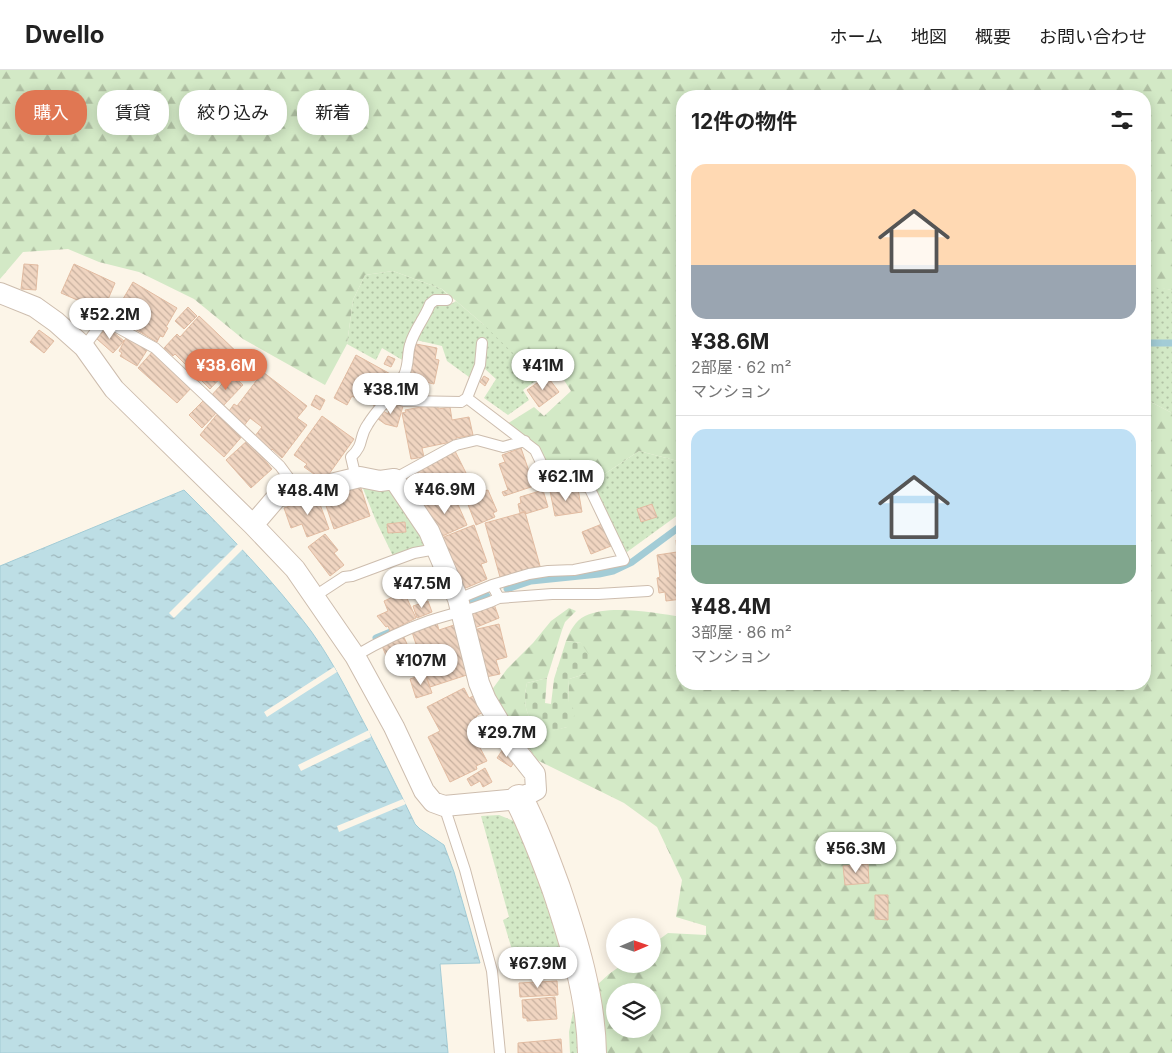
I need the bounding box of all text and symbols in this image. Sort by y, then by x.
text: Dwello [25,20,104,49]
text: ホーム [830,26,883,47]
text: 地図 [911,26,947,47]
text: 概要 [975,26,1011,47]
text: お問い合わせ [1039,26,1147,47]
chip: 購入 [15,90,87,135]
chip: 賃貸 [97,90,169,135]
chip: 絞り込み [179,90,287,135]
chip: 新着 [297,90,369,135]
icon: filters [1108,106,1136,134]
text: 12件の物件 [691,109,797,134]
icon: home [869,196,959,286]
pin: ¥52.2M [69,298,151,340]
text: ¥52.2M [80,304,140,324]
text: ¥38.6M [691,329,769,354]
pin: ¥38.6M [185,348,267,391]
pin: ¥41M [513,348,573,391]
text: ¥38.6M [196,355,256,375]
text: ¥41M [522,355,564,375]
text: 2部屋 · 62 m² [691,357,792,377]
pin: ¥38.1M [350,372,432,415]
text: ¥38.1M [363,379,419,399]
text: マンション [691,381,771,401]
pin: ¥62.1M [525,460,607,502]
icon: home [869,462,959,552]
text: ¥62.1M [538,466,594,486]
pin: ¥46.9M [404,472,486,515]
pin: ¥48.4M [267,474,349,516]
text: ¥46.9M [415,479,475,499]
text: ¥48.4M [277,480,339,500]
pin: ¥47.5M [381,566,463,609]
text: ¥47.5M [393,573,451,593]
text: ¥48.4M [691,594,771,619]
text: 3部屋 · 86 m² [691,622,792,642]
pin: ¥107M [386,644,456,686]
text: マンション [691,646,771,666]
text: ¥107M [396,650,446,670]
pin: ¥29.7M [466,716,548,758]
text: ¥29.7M [478,722,536,742]
pin: ¥56.3M [815,832,897,874]
text: ¥56.3M [826,838,886,858]
north arrow [606,918,661,972]
map controls [606,918,661,1038]
pin: ¥67.9M [497,946,579,989]
text: ¥67.9M [509,953,567,973]
button: layers [606,983,661,1038]

